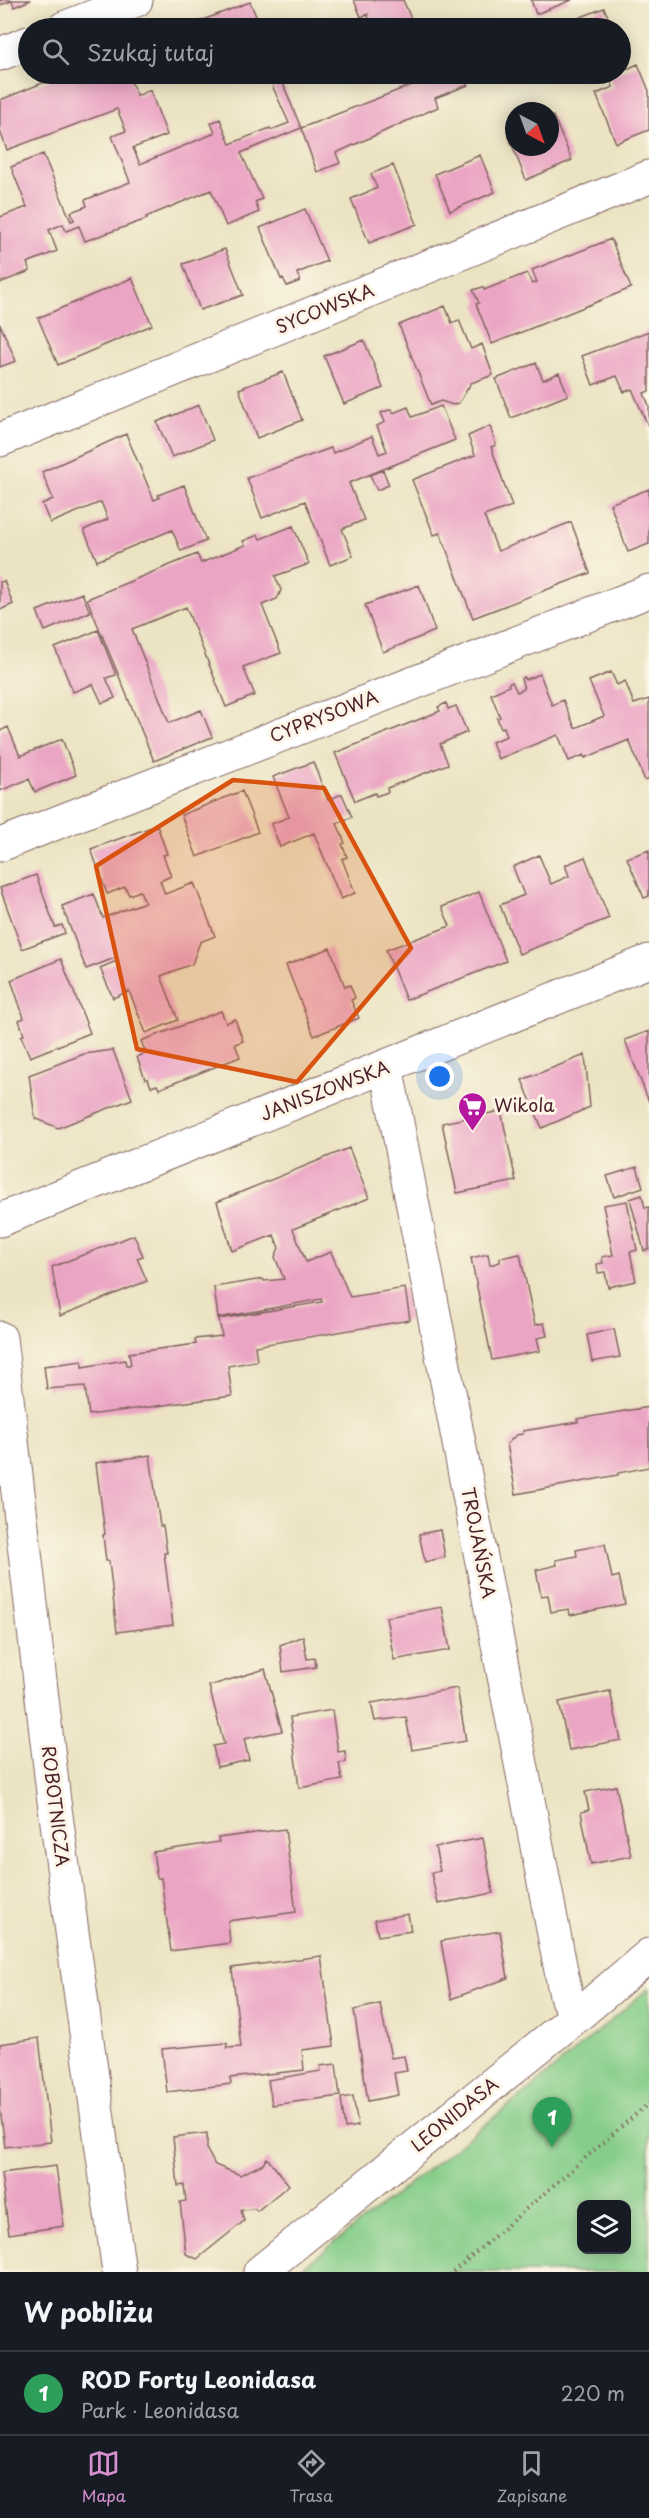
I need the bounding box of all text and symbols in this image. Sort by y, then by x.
search box [18,18,631,84]
icon: search [39,35,72,68]
text: Szukaj tutaj [87,35,214,68]
north arrow [505,102,559,156]
street label: SYCOWSKA [271,276,377,340]
street label: CYPRYSOWA [265,682,382,749]
street label: JANISZOWSKA [256,1053,393,1127]
your location [425,1062,454,1091]
supermarket icon: Wikola [457,1090,489,1132]
place label: Wikola [494,1091,555,1118]
street label: TROJAŃSKA [455,1485,503,1601]
street label: ROBOTNICZA [36,1744,77,1868]
street label: LEONIDASA [404,2070,504,2158]
pin: 1 [532,2098,572,2147]
map controls [577,2200,631,2254]
button: layers [577,2200,631,2254]
text: W pobliżu [24,2292,153,2331]
text: ROD Forty Leonidasa [81,2362,316,2395]
text: 1 [39,2378,48,2408]
text: 220 m [561,2378,625,2408]
text: Park · Leonidasa [81,2395,239,2425]
tab: Mapa [82,2447,126,2507]
tab: Trasa [290,2447,333,2507]
tab: Zapisane [497,2447,567,2507]

